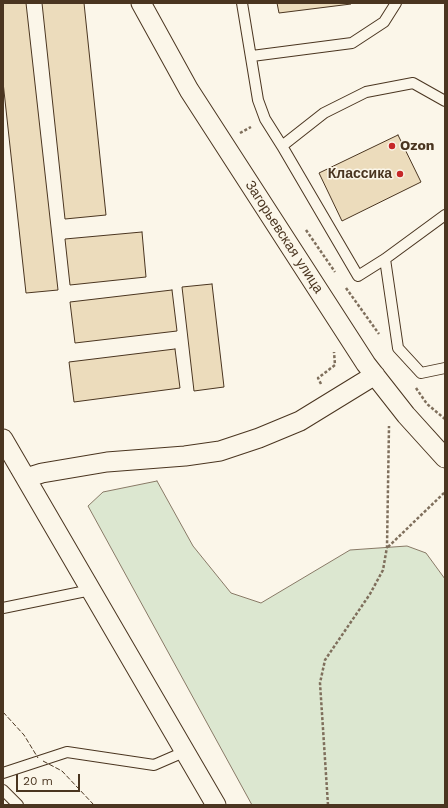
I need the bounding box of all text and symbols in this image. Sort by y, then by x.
place label: Ozon [400,138,435,154]
marker: Ozon [387,141,397,151]
place label: Классика [328,166,392,182]
marker: Классика [395,169,405,179]
street label: Загорьевская улица [241,177,327,297]
scale bar [18,766,82,792]
text: 20 m [23,774,53,788]

